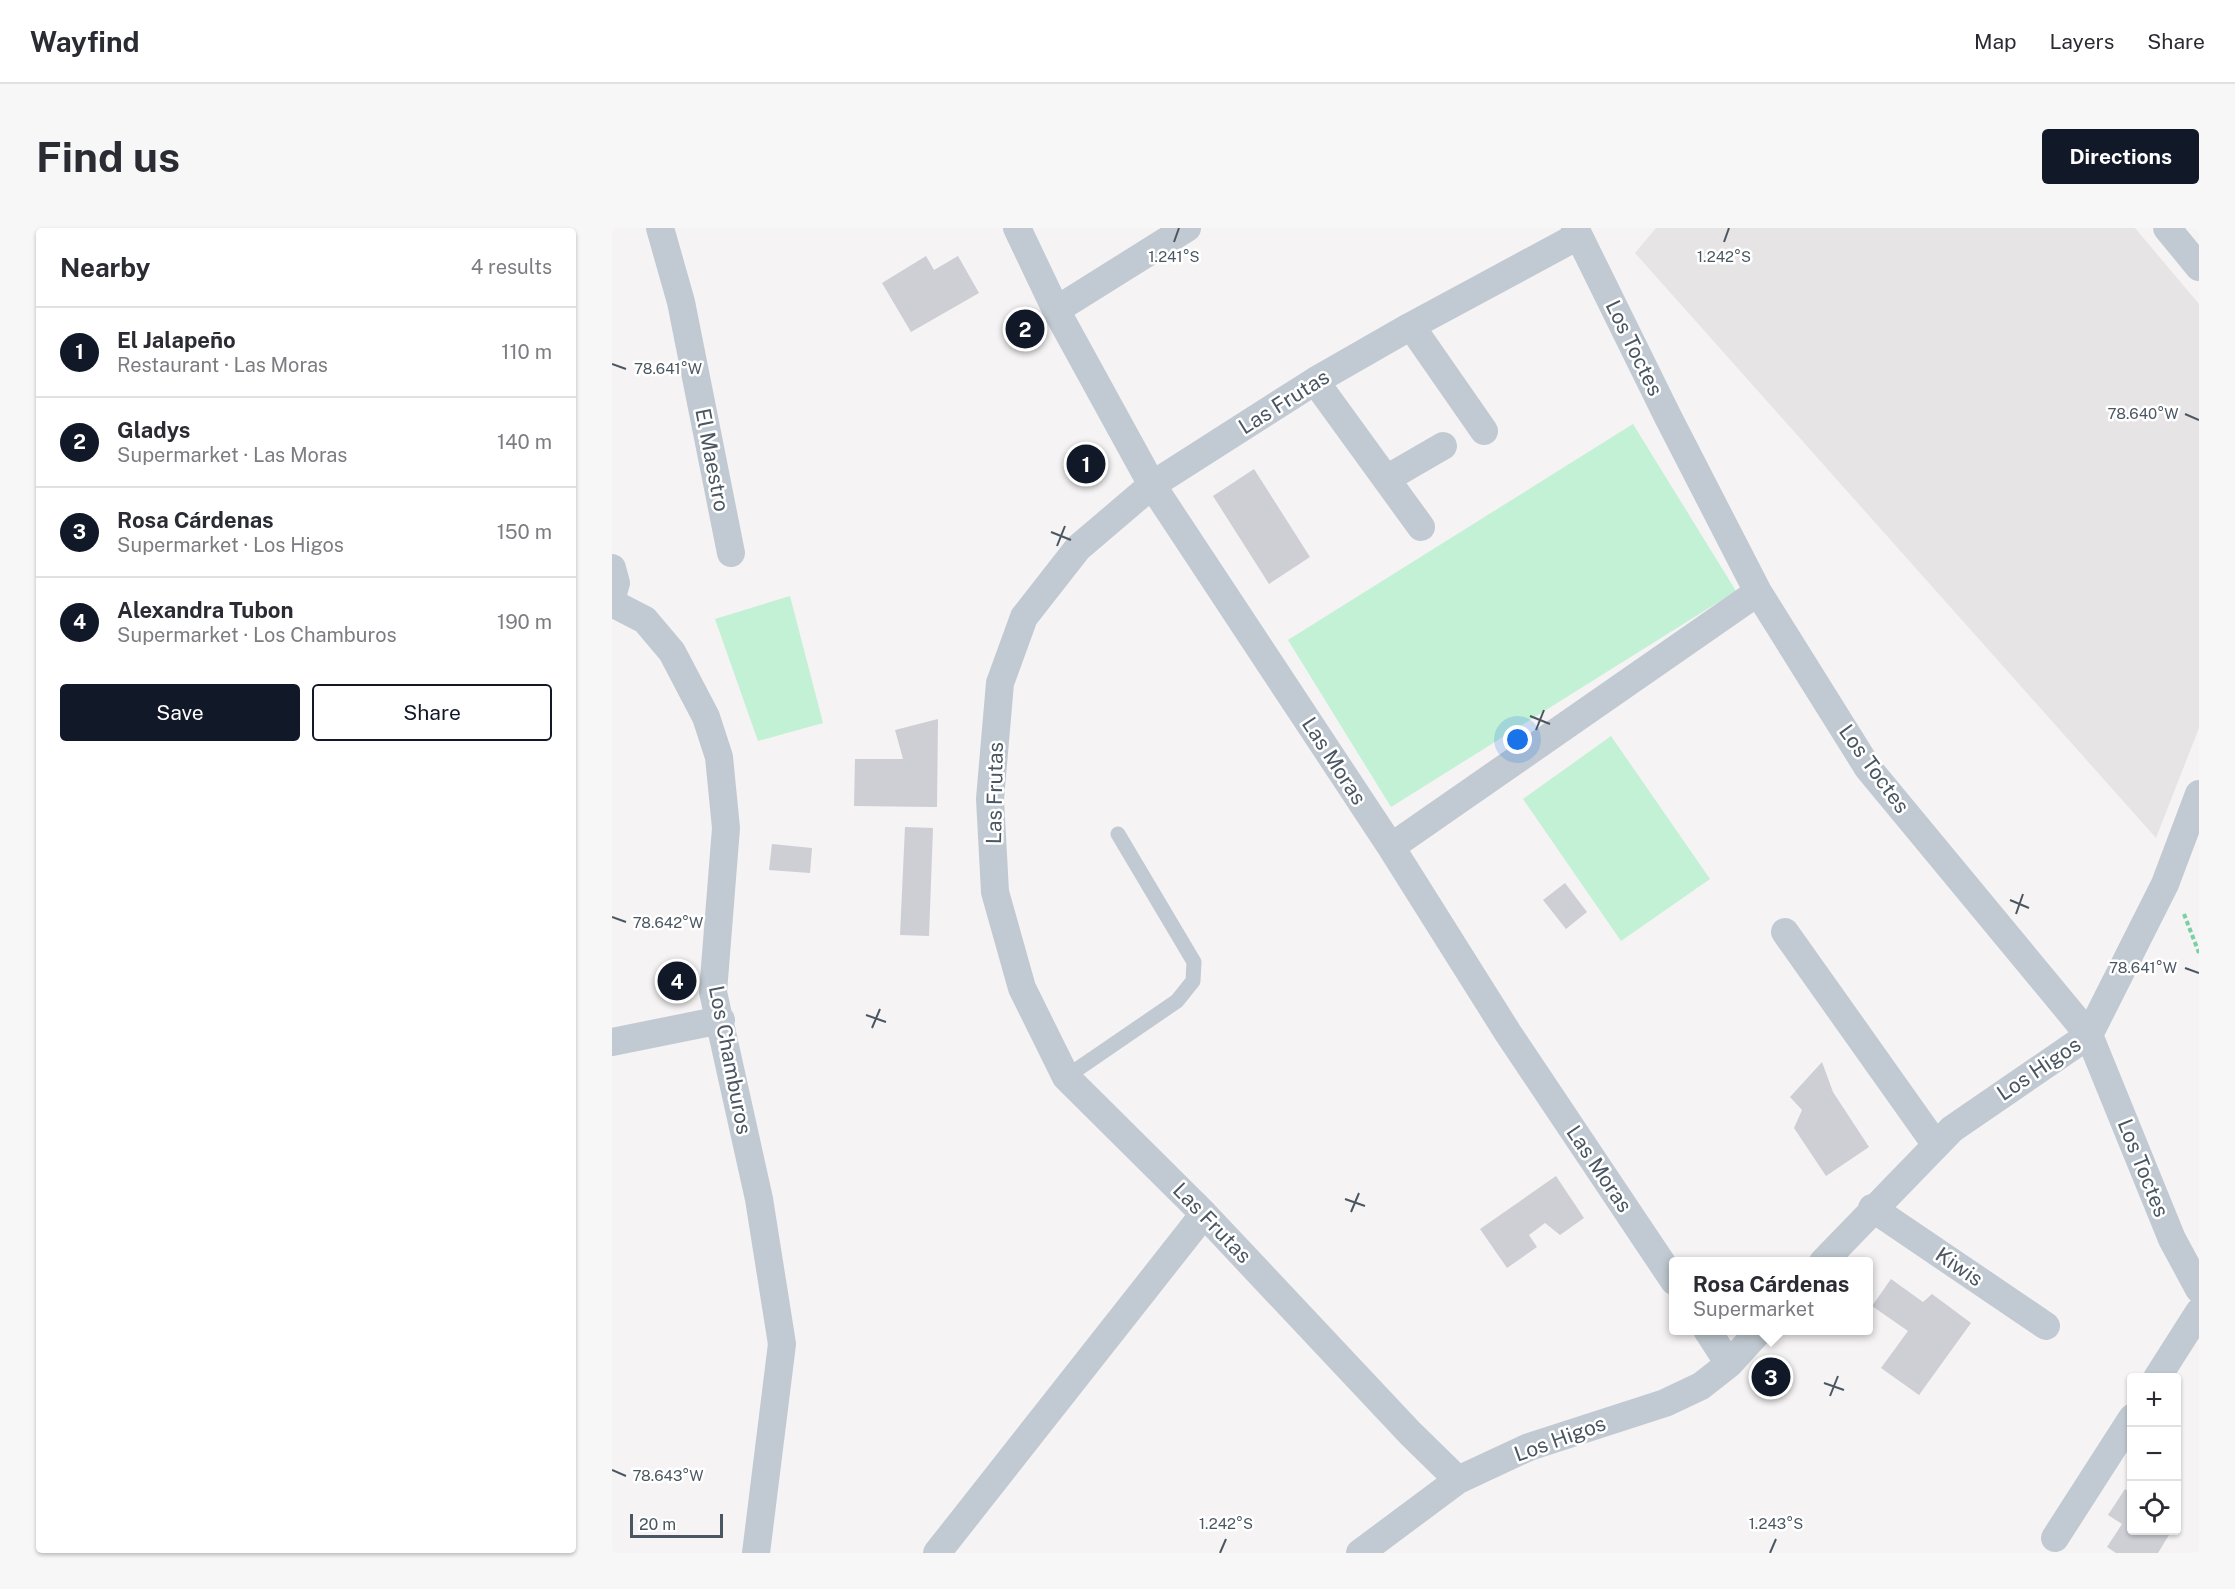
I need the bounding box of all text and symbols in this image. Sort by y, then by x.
text: Wayfind [30,25,140,58]
text: Map [1974,29,2017,54]
text: Layers [2050,29,2114,54]
text: Share [2147,29,2205,54]
button: Directions [2042,129,2199,184]
text: Find us [36,132,180,181]
text: 1.241°S [1148,248,1200,265]
text: 1.242°S [1697,248,1751,265]
text: Nearby [60,252,150,283]
text: 4 results [471,255,552,279]
street label: Los Toctes [1601,296,1668,400]
pin: 2 [1006,306,1044,352]
text: El Jalapeño [117,327,236,353]
text: 1 [75,340,84,364]
text: 110 m [501,340,552,364]
text: Restaurant · Las Moras [117,353,328,377]
text: 78.641°W [634,360,702,377]
street label: Las Frutas [1234,364,1334,439]
text: 78.640°W [2108,405,2178,422]
street label: El Maestro [690,406,735,514]
text: Gladys [117,417,190,443]
text: 2 [73,430,86,454]
text: 140 m [497,430,552,454]
pin: 1 [1066,442,1106,486]
text: Supermarket · Las Moras [117,443,347,467]
text: Rosa Cárdenas [117,507,274,533]
text: 3 [73,520,86,544]
text: 150 m [497,520,552,544]
text: Supermarket · Los Higos [117,533,344,557]
text: Alexandra Tubon [117,597,294,623]
text: 4 [73,610,86,634]
text: 190 m [497,610,552,634]
text: Supermarket · Los Chamburos [117,623,397,647]
button: Save [60,684,300,741]
button: Share [312,684,552,741]
street label: Las Moras [1297,712,1372,809]
street label: Los Toctes [1834,720,1915,818]
your location [1503,725,1532,754]
street label: Las Frutas [981,742,1008,844]
text: 78.642°W [633,914,703,931]
pin: 4 [658,958,696,1004]
text: 78.641°W [2109,959,2177,976]
street label: Los Chamburos [704,984,757,1136]
street label: Los Higos [1992,1031,2085,1106]
street label: Los Toctes [2113,1115,2174,1220]
street label: Las Moras [1561,1121,1638,1217]
street label: Las Frutas [1168,1177,1257,1268]
street label: Kiwis [1931,1242,1988,1291]
popup [1669,1257,1873,1335]
text: Rosa Cárdenas [1693,1271,1849,1297]
text: Supermarket [1693,1297,1814,1321]
pin: 3 [1752,1354,1790,1400]
map controls [2127,1373,2181,1535]
button: + [2127,1373,2181,1427]
street label: Los Higos [1511,1410,1609,1467]
button: − [2127,1427,2181,1481]
text: 78.643°W [632,1467,704,1484]
button: locate [2127,1481,2181,1535]
scale bar [630,1511,723,1538]
text: 20 m [639,1515,676,1534]
text: 1.242°S [1199,1515,1253,1532]
text: 1.243°S [1749,1515,1803,1532]

